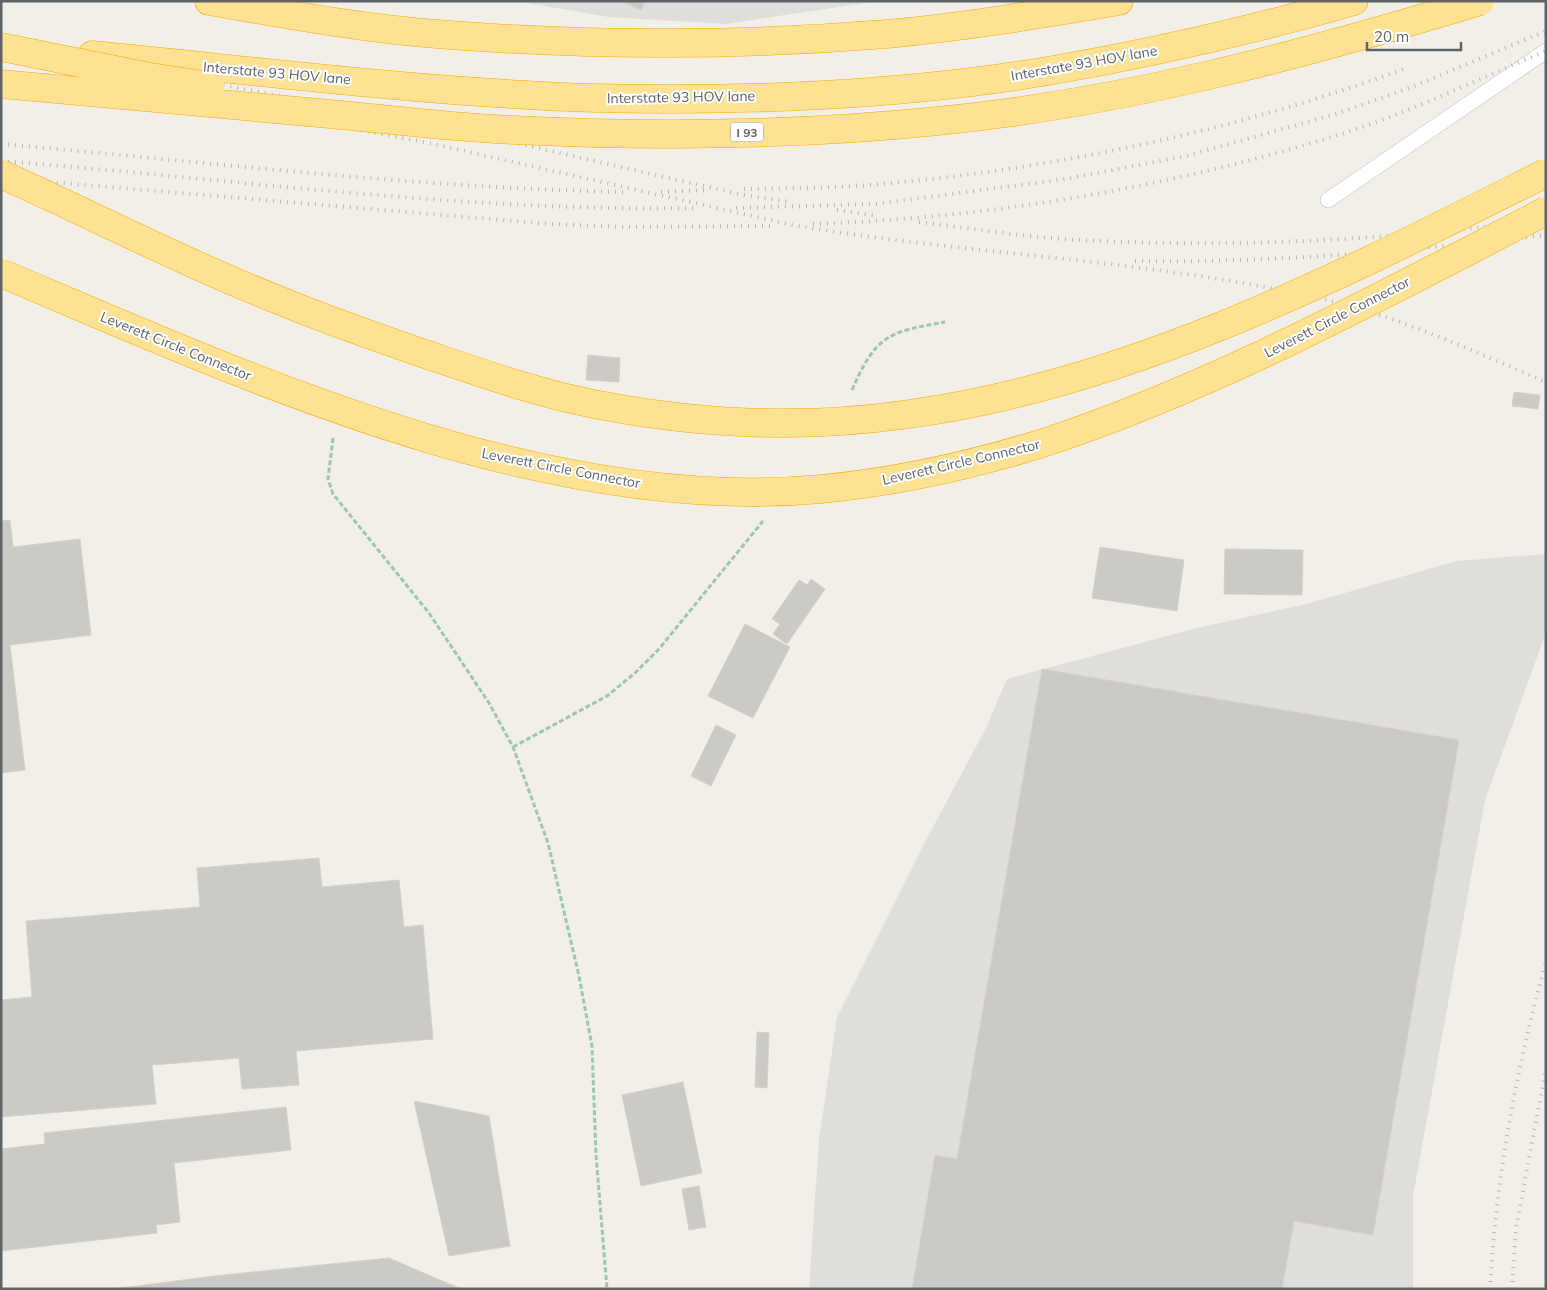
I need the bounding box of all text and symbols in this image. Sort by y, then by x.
scale bar [1367,20,1461,52]
text: 20 m [1374,27,1409,46]
street label: Interstate 93 HOV lane [1009,41,1159,85]
street label: Interstate 93 HOV lane [202,58,352,88]
street label: Interstate 93 HOV lane [607,87,755,107]
road number: I 93 [731,122,763,142]
street label: Leverett Circle Connector [1261,272,1414,362]
street label: Leverett Circle Connector [98,307,255,385]
street label: Leverett Circle Connector [880,435,1042,489]
street label: Leverett Circle Connector [480,444,643,492]

